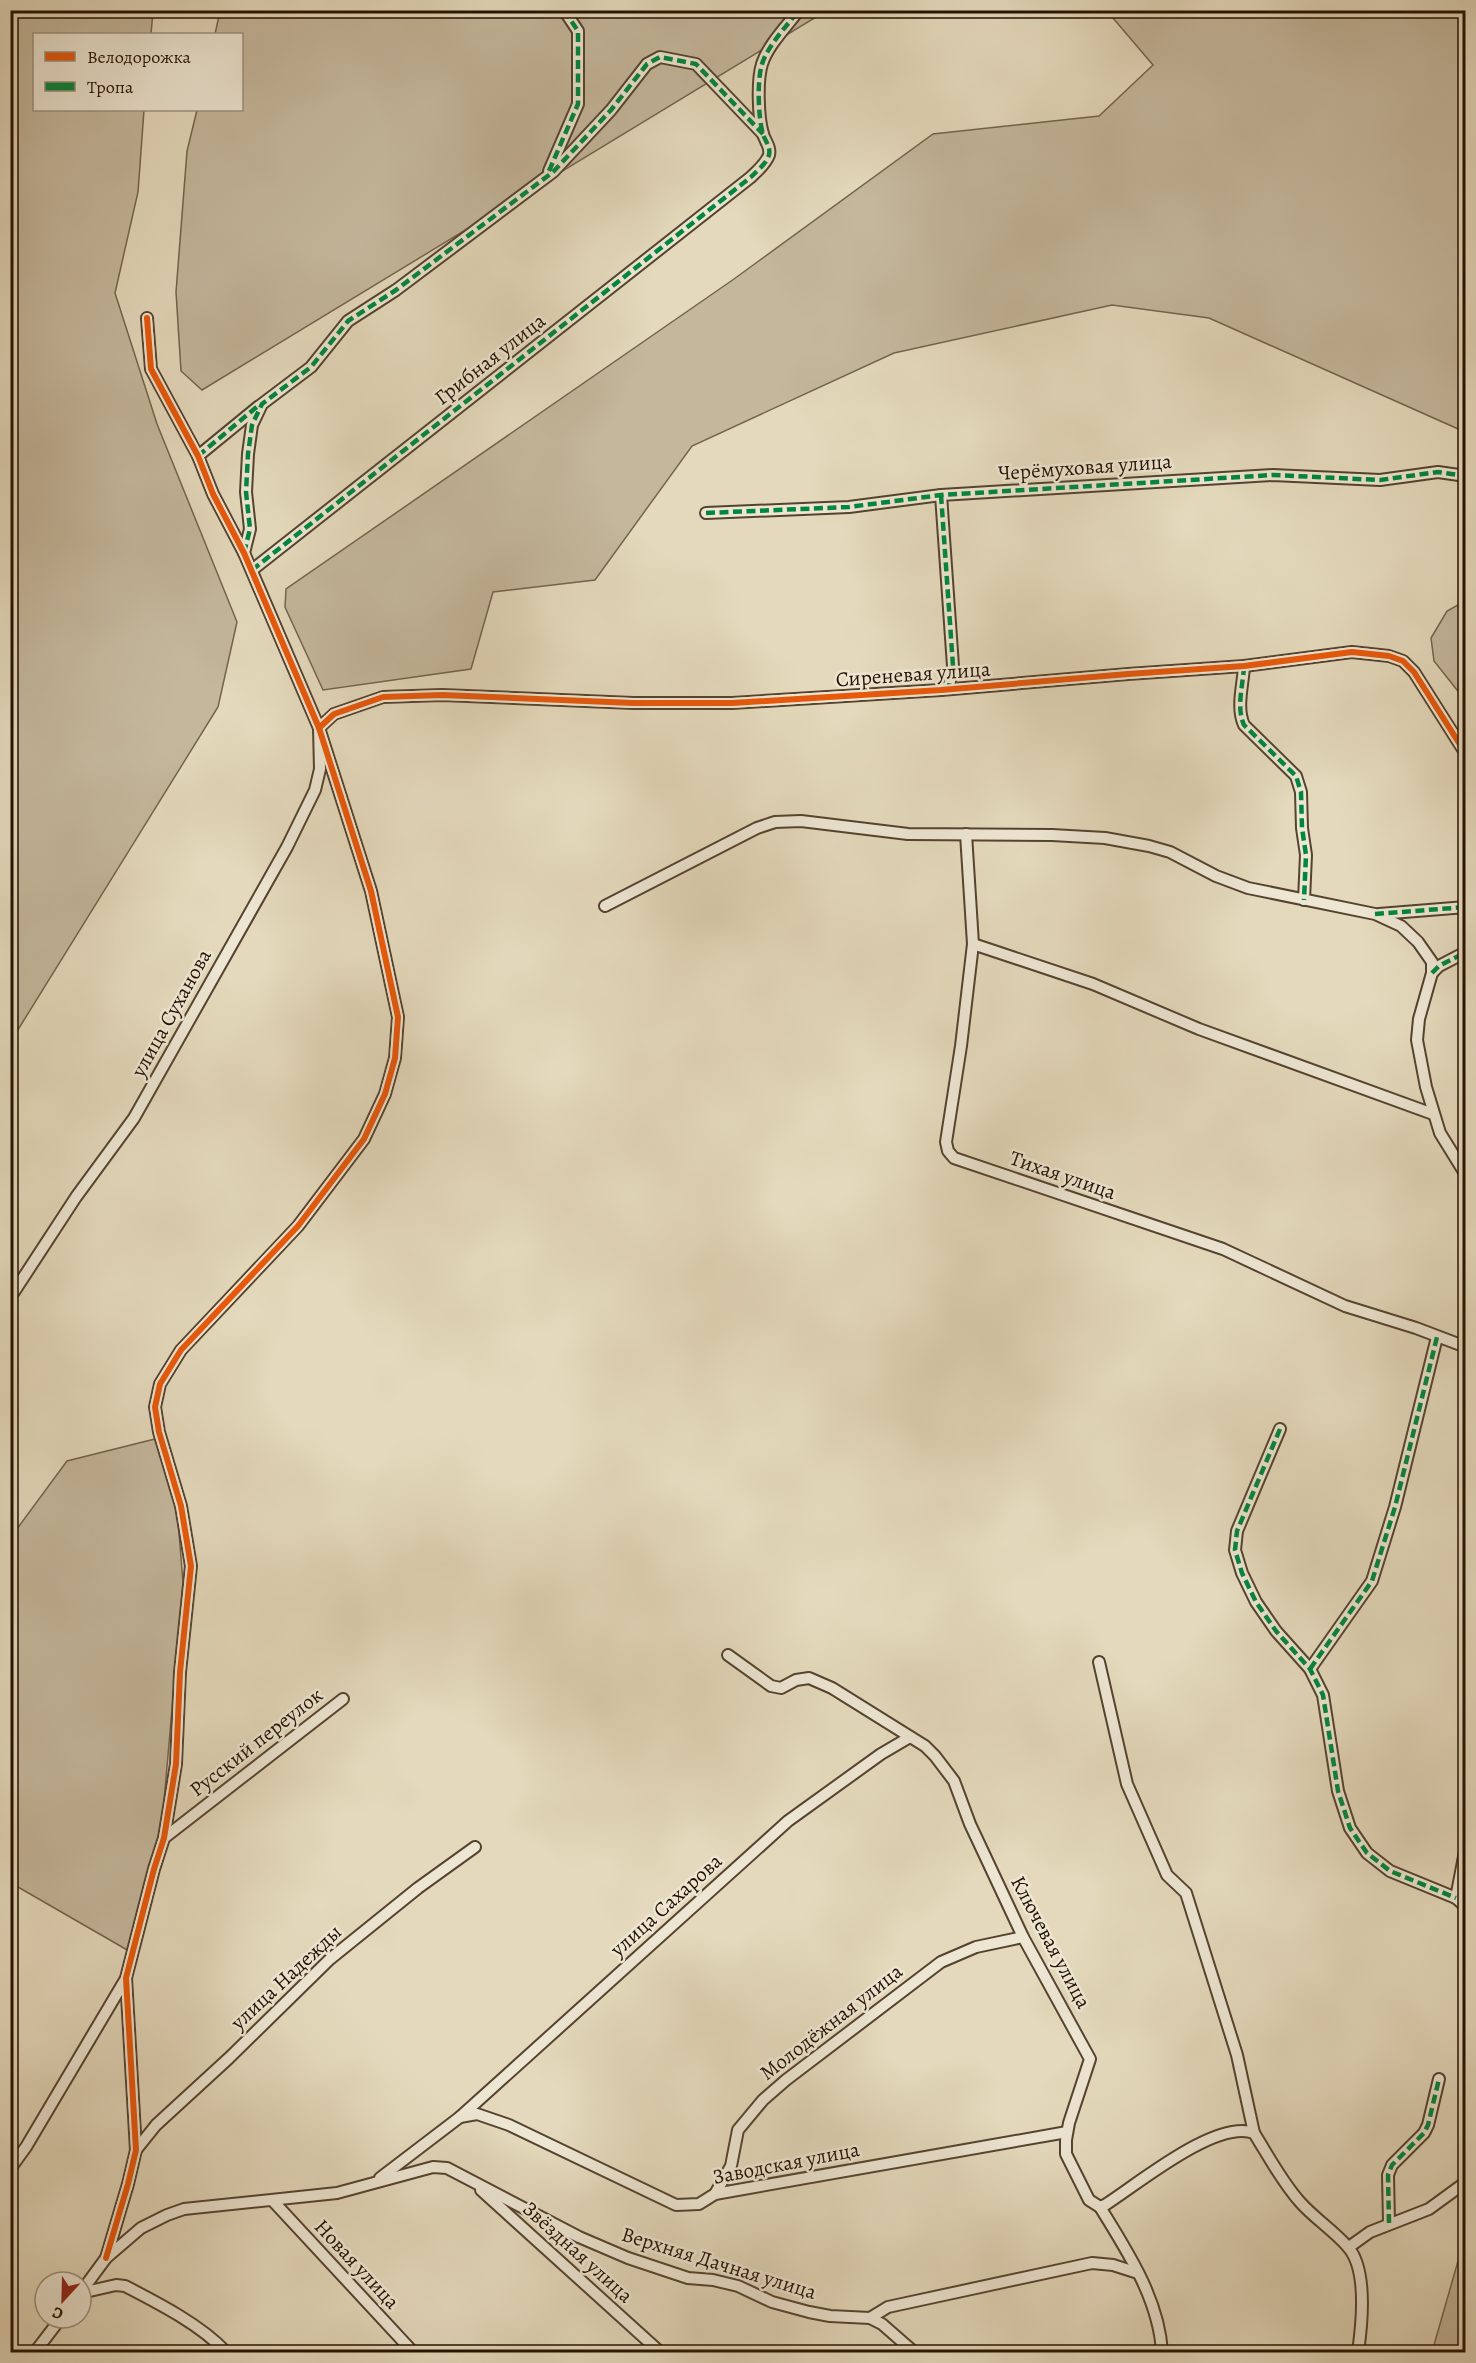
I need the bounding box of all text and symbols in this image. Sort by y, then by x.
legend [33,33,243,111]
text: Велодорожка [87,45,192,69]
text: Тропа [87,75,134,99]
street label: Грибная улица [429,307,552,411]
street label: Черёмуховая улица [997,447,1173,487]
street label: Сиреневая улица [835,655,992,693]
street label: улица Суханова [124,944,218,1083]
street label: Тихая улица [1006,1144,1120,1206]
street label: Русский переулок [184,1681,329,1803]
street label: улица Сахарова [603,1847,728,1963]
street label: Ключевая улица [1004,1871,1098,2013]
street label: улица Надежды [224,1918,348,2036]
street label: Молодёжная улица [754,1957,908,2087]
street label: Заводская улица [710,2135,862,2191]
street label: Звёздная улица [517,2195,639,2309]
street label: Новая улица [308,2213,406,2315]
street label: Верхняя Дачная улица [618,2220,820,2306]
north arrow [33,2270,93,2330]
text: С [49,2301,66,2325]

